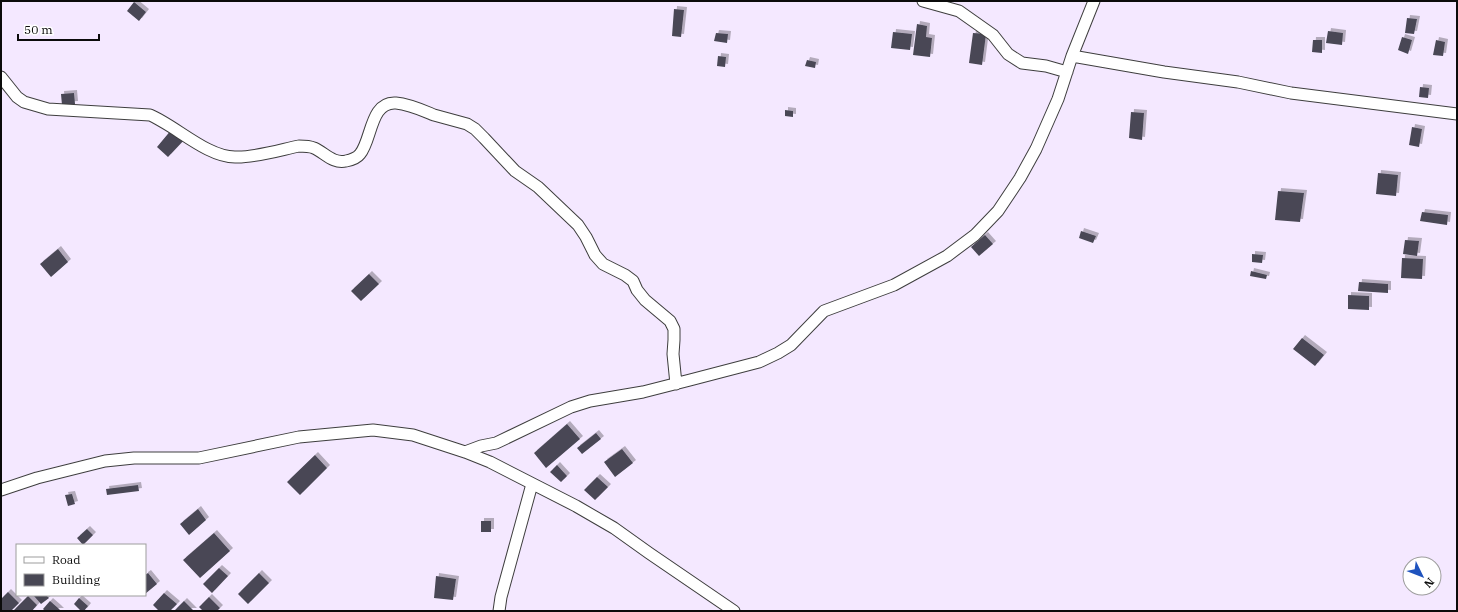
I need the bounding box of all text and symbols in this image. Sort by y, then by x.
scale bar [18,16,99,42]
text: 50 m [24,22,53,37]
legend [16,544,146,596]
text: Road [52,552,81,567]
north arrow [1402,556,1442,596]
text: Building [52,572,100,587]
text: N [1421,575,1437,591]

